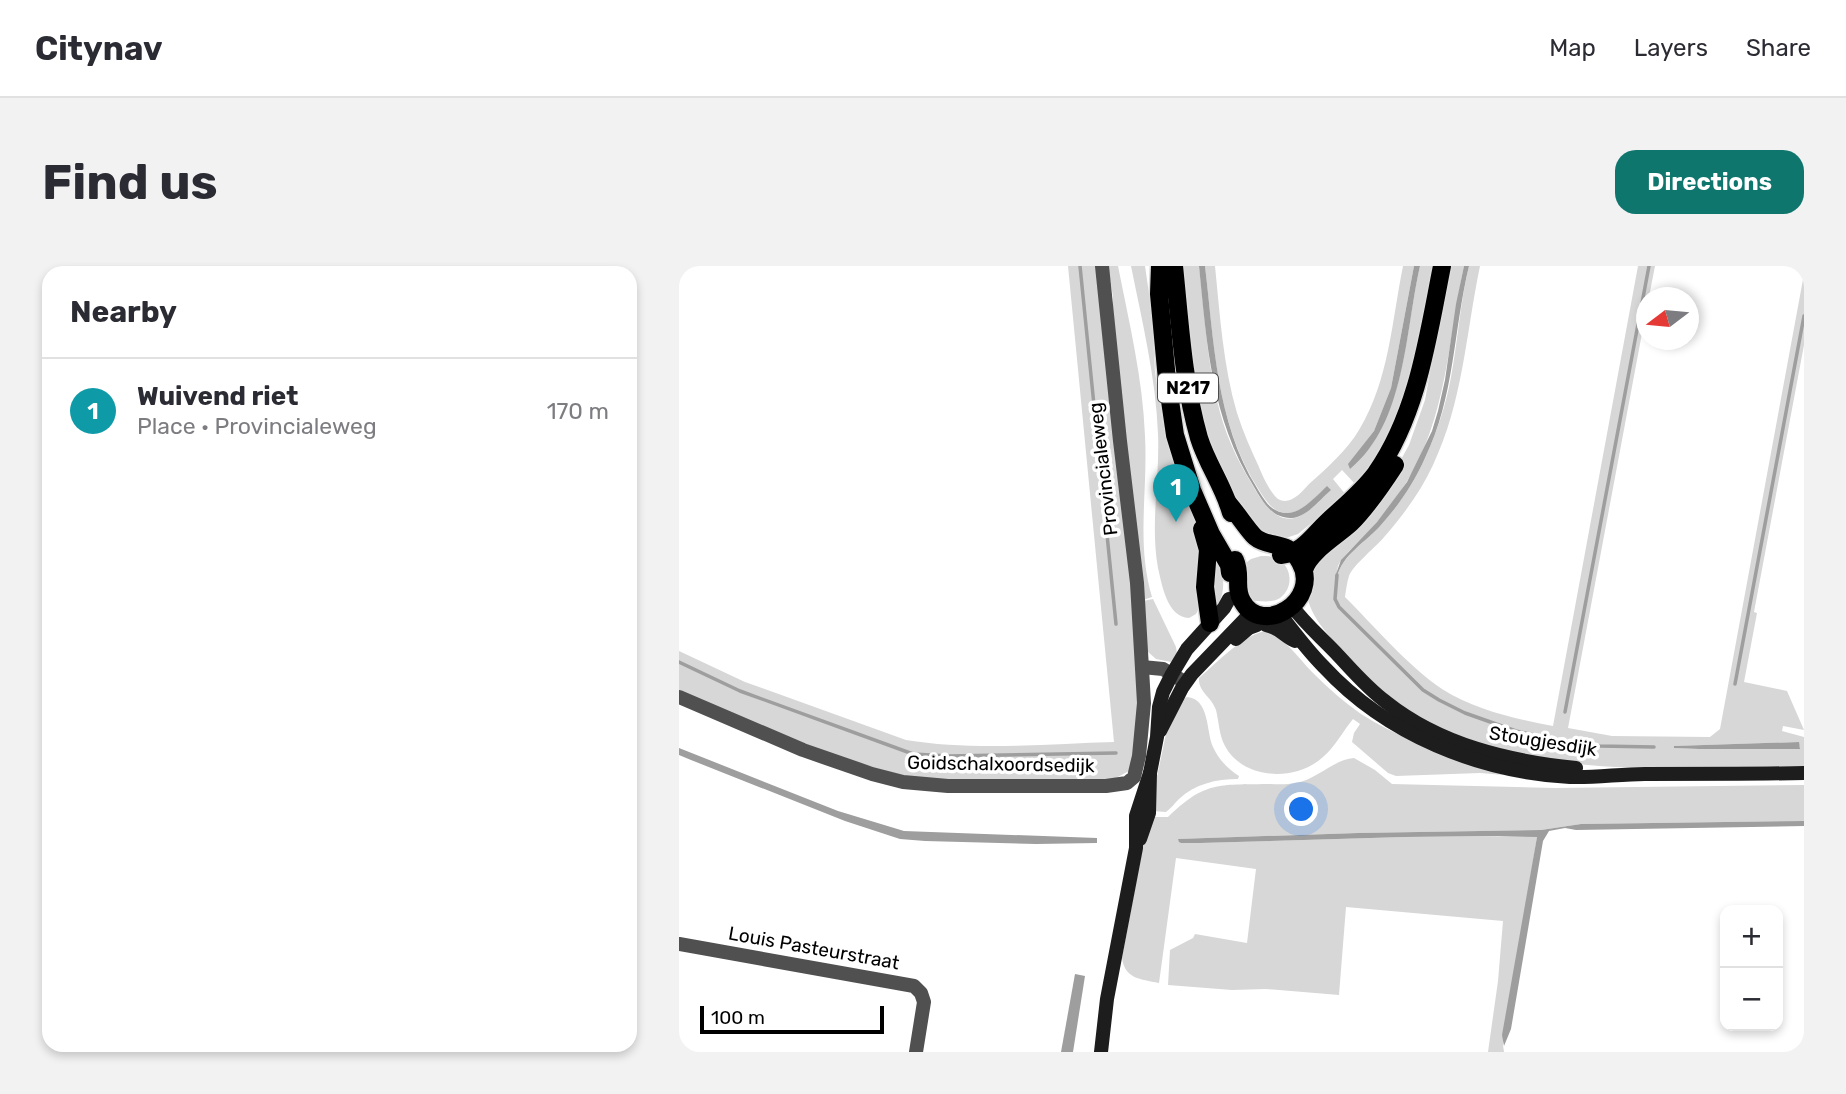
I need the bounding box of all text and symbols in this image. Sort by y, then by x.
text: Citynav [35,29,163,68]
text: Map [1549,34,1596,62]
text: Layers [1634,34,1708,62]
text: Share [1746,34,1811,62]
button: Directions [1615,150,1804,214]
text: Find us [42,153,218,211]
north arrow [1636,287,1699,350]
text: Nearby [70,294,177,330]
road number: N217 [1158,373,1218,402]
text: Wuivend riet [137,381,298,412]
text: 1 [87,397,99,425]
text: 170 m [547,397,609,425]
street label: Provincialeweg [1083,401,1123,537]
text: Place · Provincialeweg [137,412,377,440]
pin: 1 [1153,464,1199,522]
street label: Stougjesdijk [1488,721,1599,761]
street label: Goidschalxoordsedijk [907,751,1095,777]
your location [1284,792,1318,826]
map controls [1720,905,1783,1031]
button: + [1720,905,1783,968]
street label: Louis Pasteurstraat [727,922,902,974]
button: − [1720,968,1783,1031]
scale bar [700,1003,884,1035]
text: 100 m [711,1006,765,1029]

